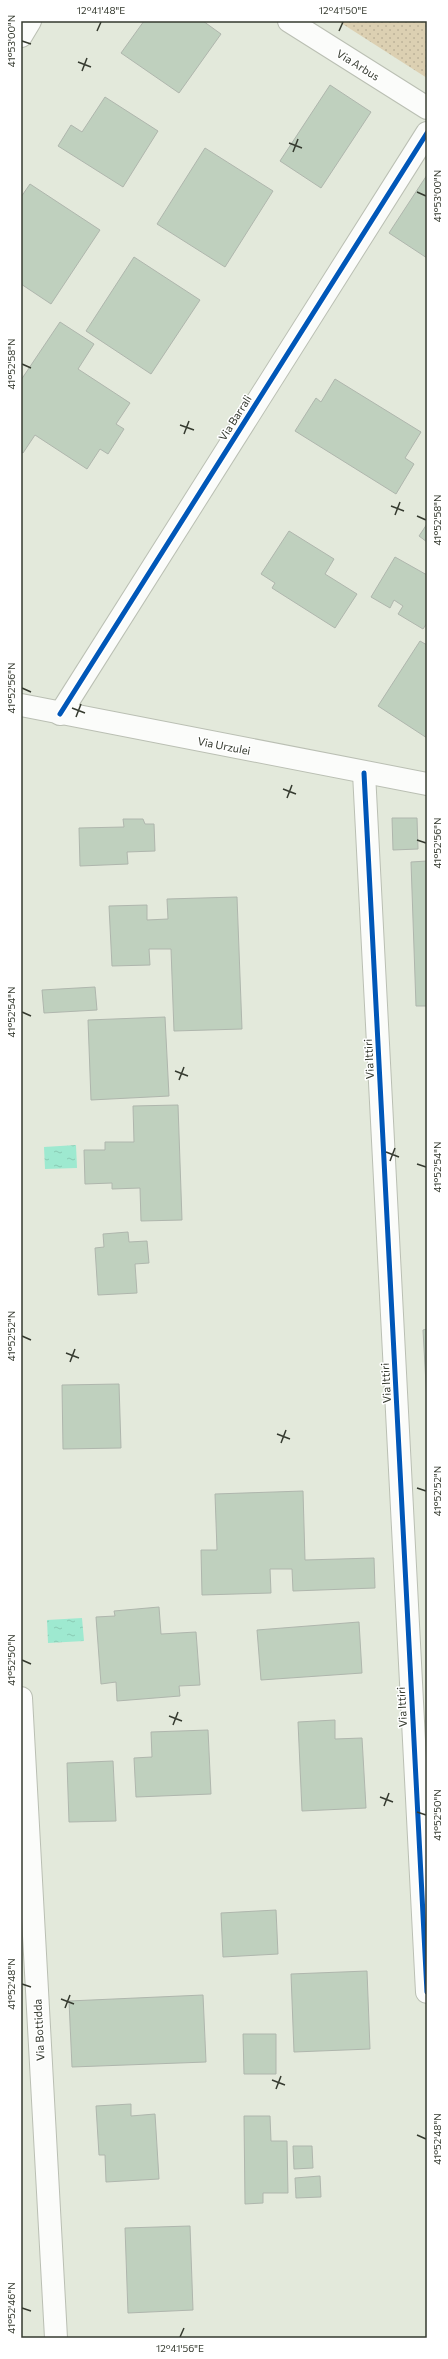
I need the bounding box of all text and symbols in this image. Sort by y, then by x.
text: 12°41'48"E [77,4,125,16]
text: 12°41'50"E [319,4,367,16]
text: 41°53'00"N [5,15,17,67]
street label: Via Arbus [335,46,382,83]
text: 41°53'00"N [431,170,443,222]
text: 41°52'58"N [5,338,17,390]
street label: Via Barrali [216,392,254,443]
text: 41°52'58"N [431,494,443,546]
text: 41°52'56"N [5,662,17,714]
street label: Via Urzulei [196,734,252,757]
text: 41°52'56"N [431,817,443,869]
text: 41°52'54"N [5,986,17,1038]
street label: Via Ittiri [361,1038,376,1080]
text: 41°52'54"N [431,1141,443,1193]
text: 41°52'52"N [5,1311,17,1361]
street label: Via Ittiri [378,1362,393,1404]
text: 41°52'52"N [431,1466,443,1516]
text: 41°52'50"N [5,1634,17,1686]
street label: Via Ittiri [394,1686,409,1728]
text: 41°52'50"N [431,1789,443,1841]
text: 41°52'48"N [5,1958,17,2010]
street label: Via Bottidda [30,1999,47,2061]
text: 41°52'48"N [431,2113,443,2165]
text: 41°52'46"N [5,2282,17,2334]
text: 12°41'56"E [156,2342,204,2354]

